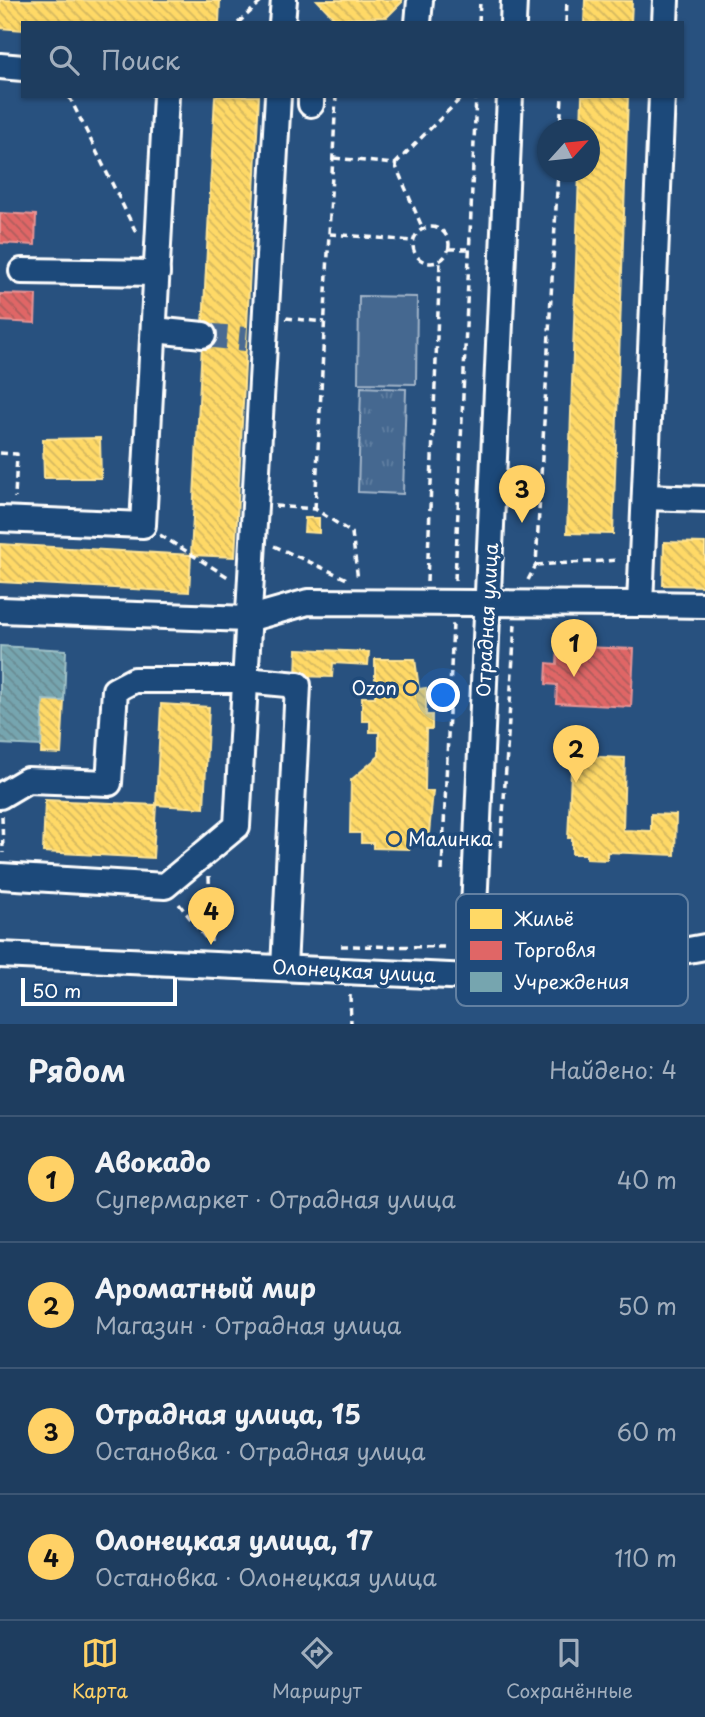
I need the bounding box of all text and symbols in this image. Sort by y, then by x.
search box [21,21,684,98]
text: Поиск [101,40,180,79]
icon: search [45,41,83,79]
north arrow [537,119,600,182]
pin: 3 [499,465,545,523]
street label: Отрадная улица [468,542,504,698]
pin: 1 [551,619,597,677]
place label: Ozon [352,673,397,701]
your location [426,678,460,712]
marker: Ozon [403,680,419,696]
pin: 2 [553,725,599,783]
place label: Малинка [408,824,493,852]
marker: Малинка [386,831,402,847]
pin: 4 [188,887,234,945]
legend [456,894,688,1006]
text: Жильё [513,904,574,932]
text: Торговля [514,935,596,963]
street label: Олонецкая улица [271,952,437,988]
text: Учреждения [514,967,629,995]
scale bar [21,975,177,1007]
text: 50 m [32,976,81,1004]
text: Рядом [28,1047,126,1092]
text: Найдено: 4 [549,1052,677,1087]
text: Авокадо [95,1142,211,1181]
text: 1 [46,1162,57,1197]
text: 40 m [617,1162,677,1197]
text: Супермаркет · Отрадная улица [95,1181,456,1216]
text: Ароматный мир [95,1268,316,1307]
text: 2 [43,1288,59,1323]
text: 50 m [617,1288,677,1323]
text: Магазин · Отрадная улица [95,1307,401,1342]
text: Отрадная улица, 15 [95,1394,361,1433]
text: 3 [43,1414,59,1449]
text: 60 m [617,1414,677,1449]
text: Остановка · Отрадная улица [95,1433,425,1468]
text: Олонецкая улица, 17 [95,1520,373,1559]
text: 4 [43,1540,59,1575]
text: 110 m [615,1540,677,1575]
text: Остановка · Олонецкая улица [95,1559,437,1594]
tab: Карта [72,1634,128,1704]
tab: Маршрут [272,1634,362,1704]
tab: Сохранённые [506,1634,633,1704]

